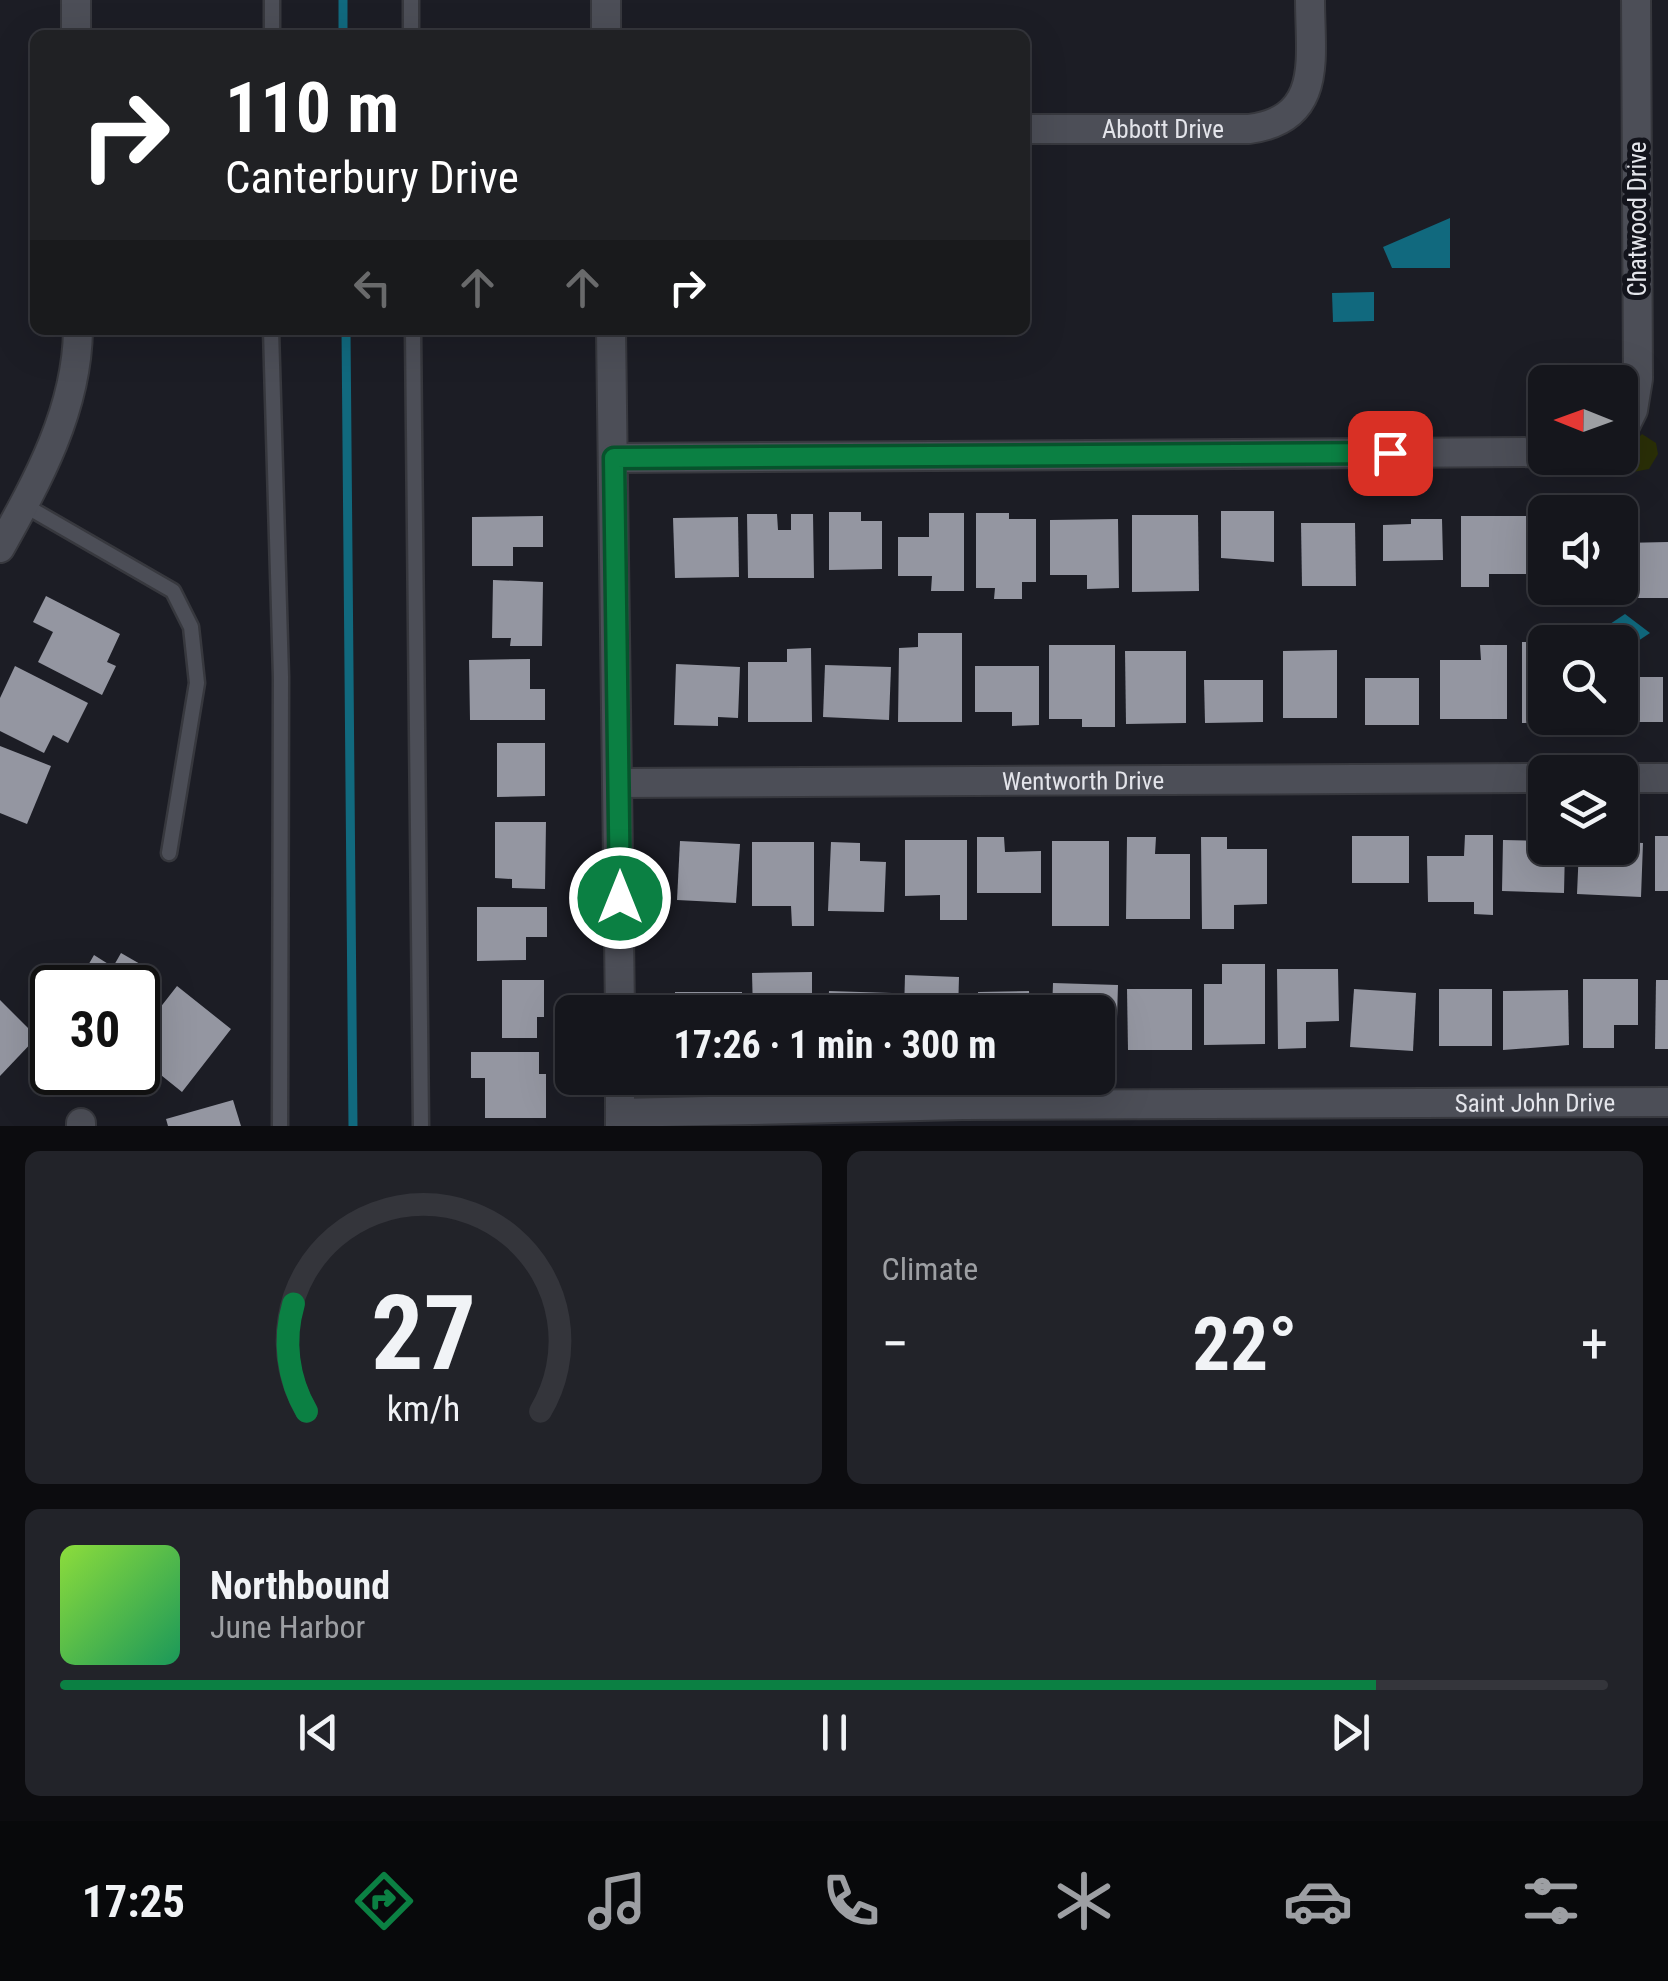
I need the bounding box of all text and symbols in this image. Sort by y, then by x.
text: 110 m [225,67,399,149]
icon: right [60,70,190,200]
street label: Abbott Drive [1102,115,1224,144]
street label: Chatwood Drive [1623,142,1652,296]
text: Canterbury Drive [225,151,519,204]
icon: left [345,260,400,315]
icon: ahead [450,260,505,315]
icon: ahead [555,260,610,315]
icon: right [660,260,715,315]
north arrow [1528,365,1638,475]
map controls [1528,365,1638,865]
pin [1348,411,1433,496]
icon: arrive [1363,426,1418,481]
button: sound [1528,495,1638,605]
button: search [1528,625,1638,735]
button: layers [1528,755,1638,865]
street label: Wentworth Drive [1002,766,1164,796]
position arrow [568,846,672,950]
speed limit sign: 30 [30,965,160,1095]
text: 17:26 · 1 min · 300 m [674,1023,996,1067]
street label: Saint John Drive [1455,1088,1615,1118]
text: Climate [882,1250,978,1288]
text: 27 [371,1273,476,1394]
text: 22° [1192,1300,1297,1388]
text: − [882,1312,909,1376]
text: + [1581,1312,1608,1376]
text: km/h [386,1388,460,1430]
text: Northbound [210,1564,390,1608]
text: June Harbor [210,1608,365,1646]
icon: previous [291,1705,346,1760]
icon: pause [807,1705,862,1760]
icon: next [1323,1705,1378,1760]
icon: directions [349,1866,419,1936]
icon: music [582,1866,652,1936]
icon: phone [816,1866,886,1936]
icon: climate [1049,1866,1119,1936]
icon: car [1283,1866,1353,1936]
icon: filters [1516,1866,1586,1936]
text: 17:25 [82,1875,185,1928]

